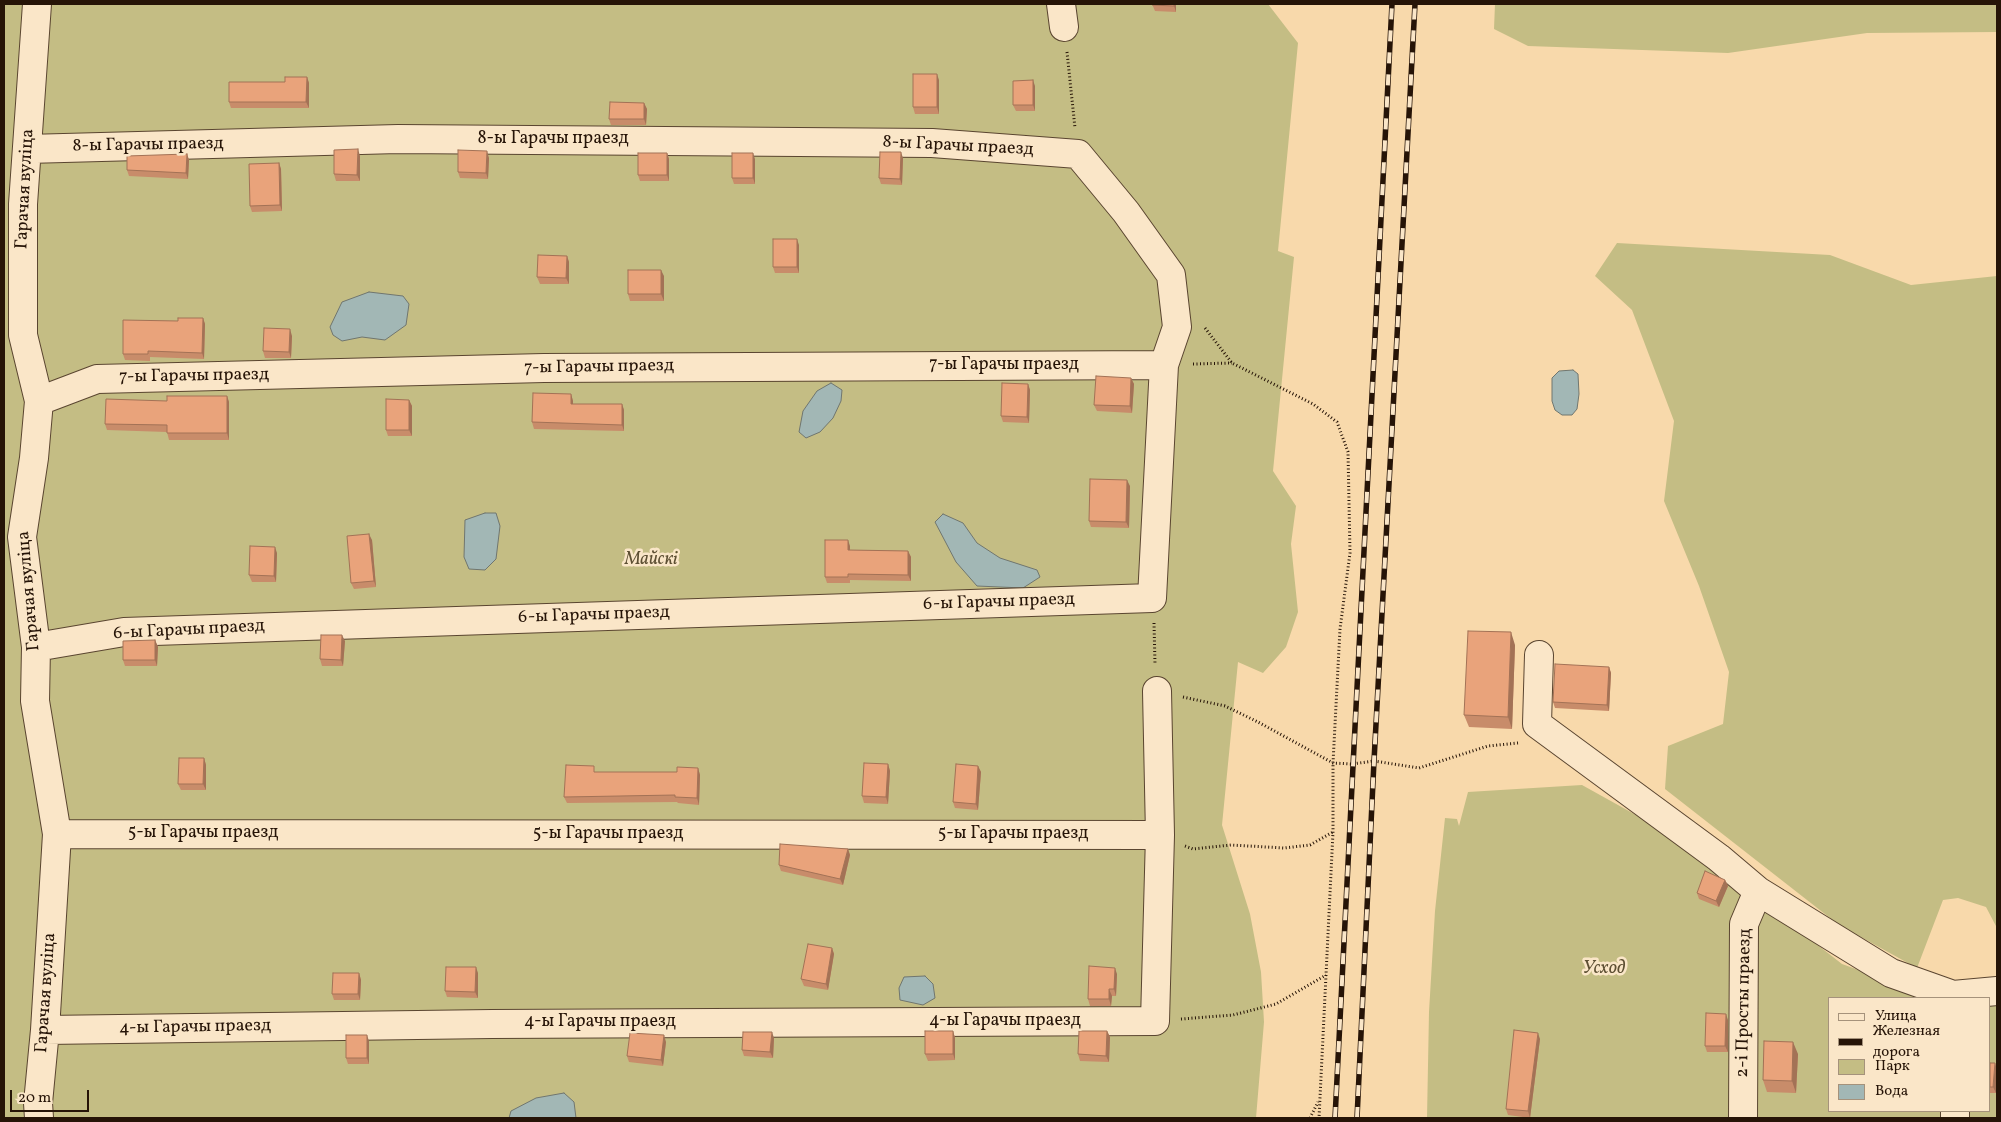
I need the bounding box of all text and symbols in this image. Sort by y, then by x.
street label: Гарачая вуліца [12,128,40,250]
street label: 8-ы Гарачы праезд [477,129,629,151]
street label: 8-ы Гарачы праезд [882,132,1034,162]
street label: 8-ы Гарачы праезд [72,134,224,158]
street label: 7-ы Гарачы праезд [929,355,1079,377]
street label: 7-ы Гарачы праезд [524,356,674,380]
street label: 7-ы Гарачы праезд [119,365,269,389]
street label: Гарачая вуліца [14,530,46,652]
park label: Майскі [625,550,677,572]
street label: 6-ы Гарачы праезд [923,590,1075,616]
street label: 6-ы Гарачы праезд [518,603,670,629]
street label: 6-ы Гарачы праезд [113,616,265,646]
street label: 5-ы Гарачы праезд [128,823,278,845]
street label: 5-ы Гарачы праезд [533,824,683,846]
street label: 5-ы Гарачы праезд [938,824,1088,846]
street label: 2-і Просты праезд [1733,928,1757,1078]
street label: Гарачая вуліца [32,932,62,1054]
park label: Усход [1583,959,1625,981]
legend [1828,997,1991,1112]
text: Улица [1875,1006,1917,1027]
street label: 4-ы Гарачы праезд [929,1011,1081,1033]
street label: 4-ы Гарачы праезд [524,1012,676,1034]
street label: 4-ы Гарачы праезд [119,1016,271,1040]
text: Железная дорога [1873,1021,1940,1063]
text: Парк [1875,1056,1910,1077]
scale bar [12,1080,91,1112]
text: Вода [1875,1081,1908,1102]
text: 20 m [18,1088,51,1109]

